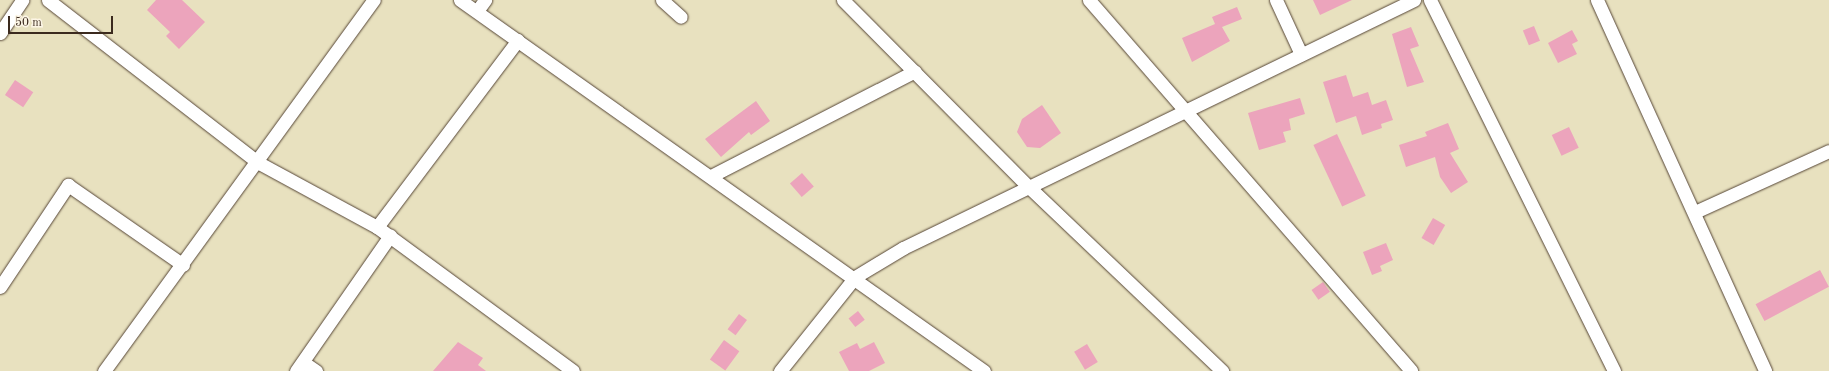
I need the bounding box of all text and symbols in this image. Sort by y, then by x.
scale bar [10,8,115,34]
text: 50 m [15,17,42,29]

